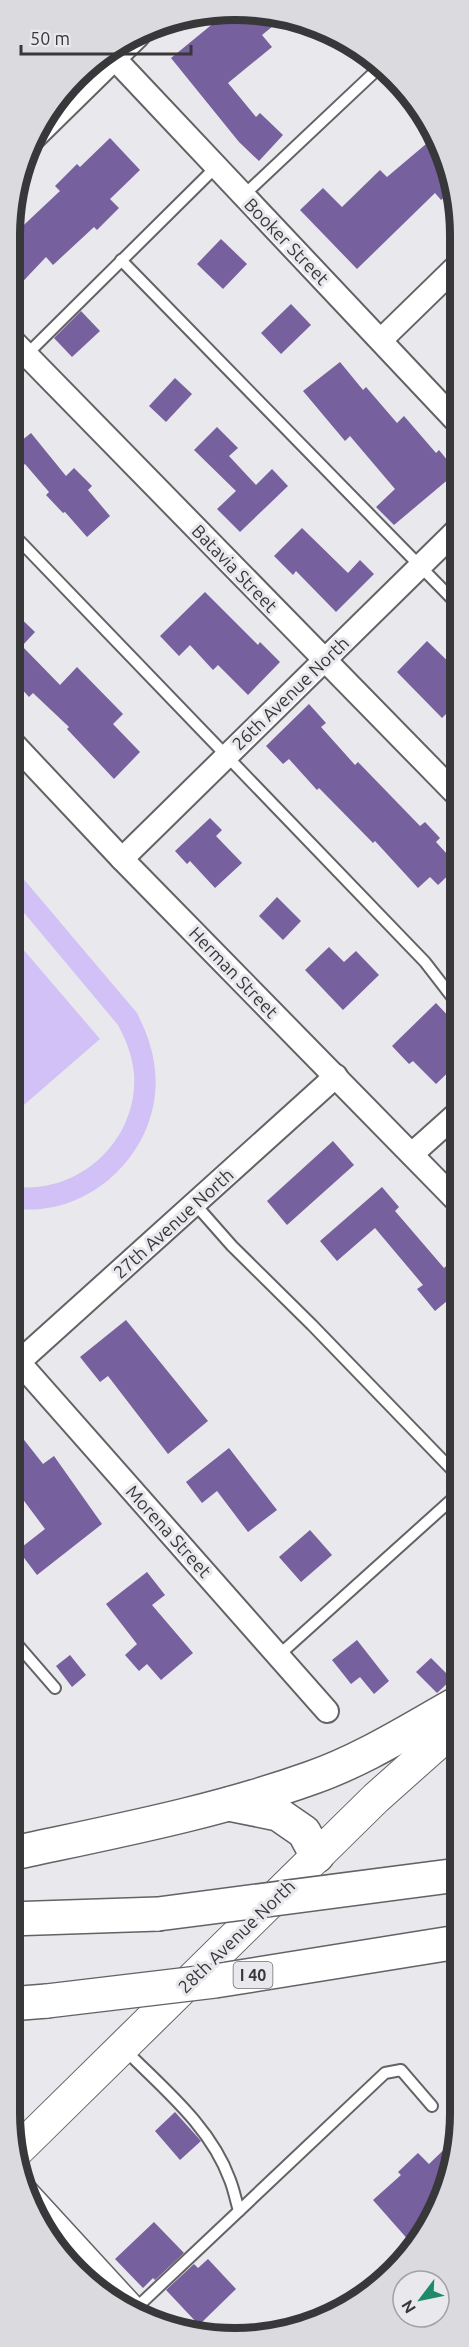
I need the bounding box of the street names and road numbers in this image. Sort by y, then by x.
street label: Booker Street [241,194,333,288]
street label: Batavia Street [188,520,282,616]
street label: 26th Avenue North [228,632,352,754]
street label: Herman Street [186,922,282,1022]
street label: 27th Avenue North [109,1164,237,1282]
street label: Morena Street [122,1481,216,1581]
street label: 28th Avenue North [174,1875,298,1997]
road number: I 40 [234,1962,272,1988]

